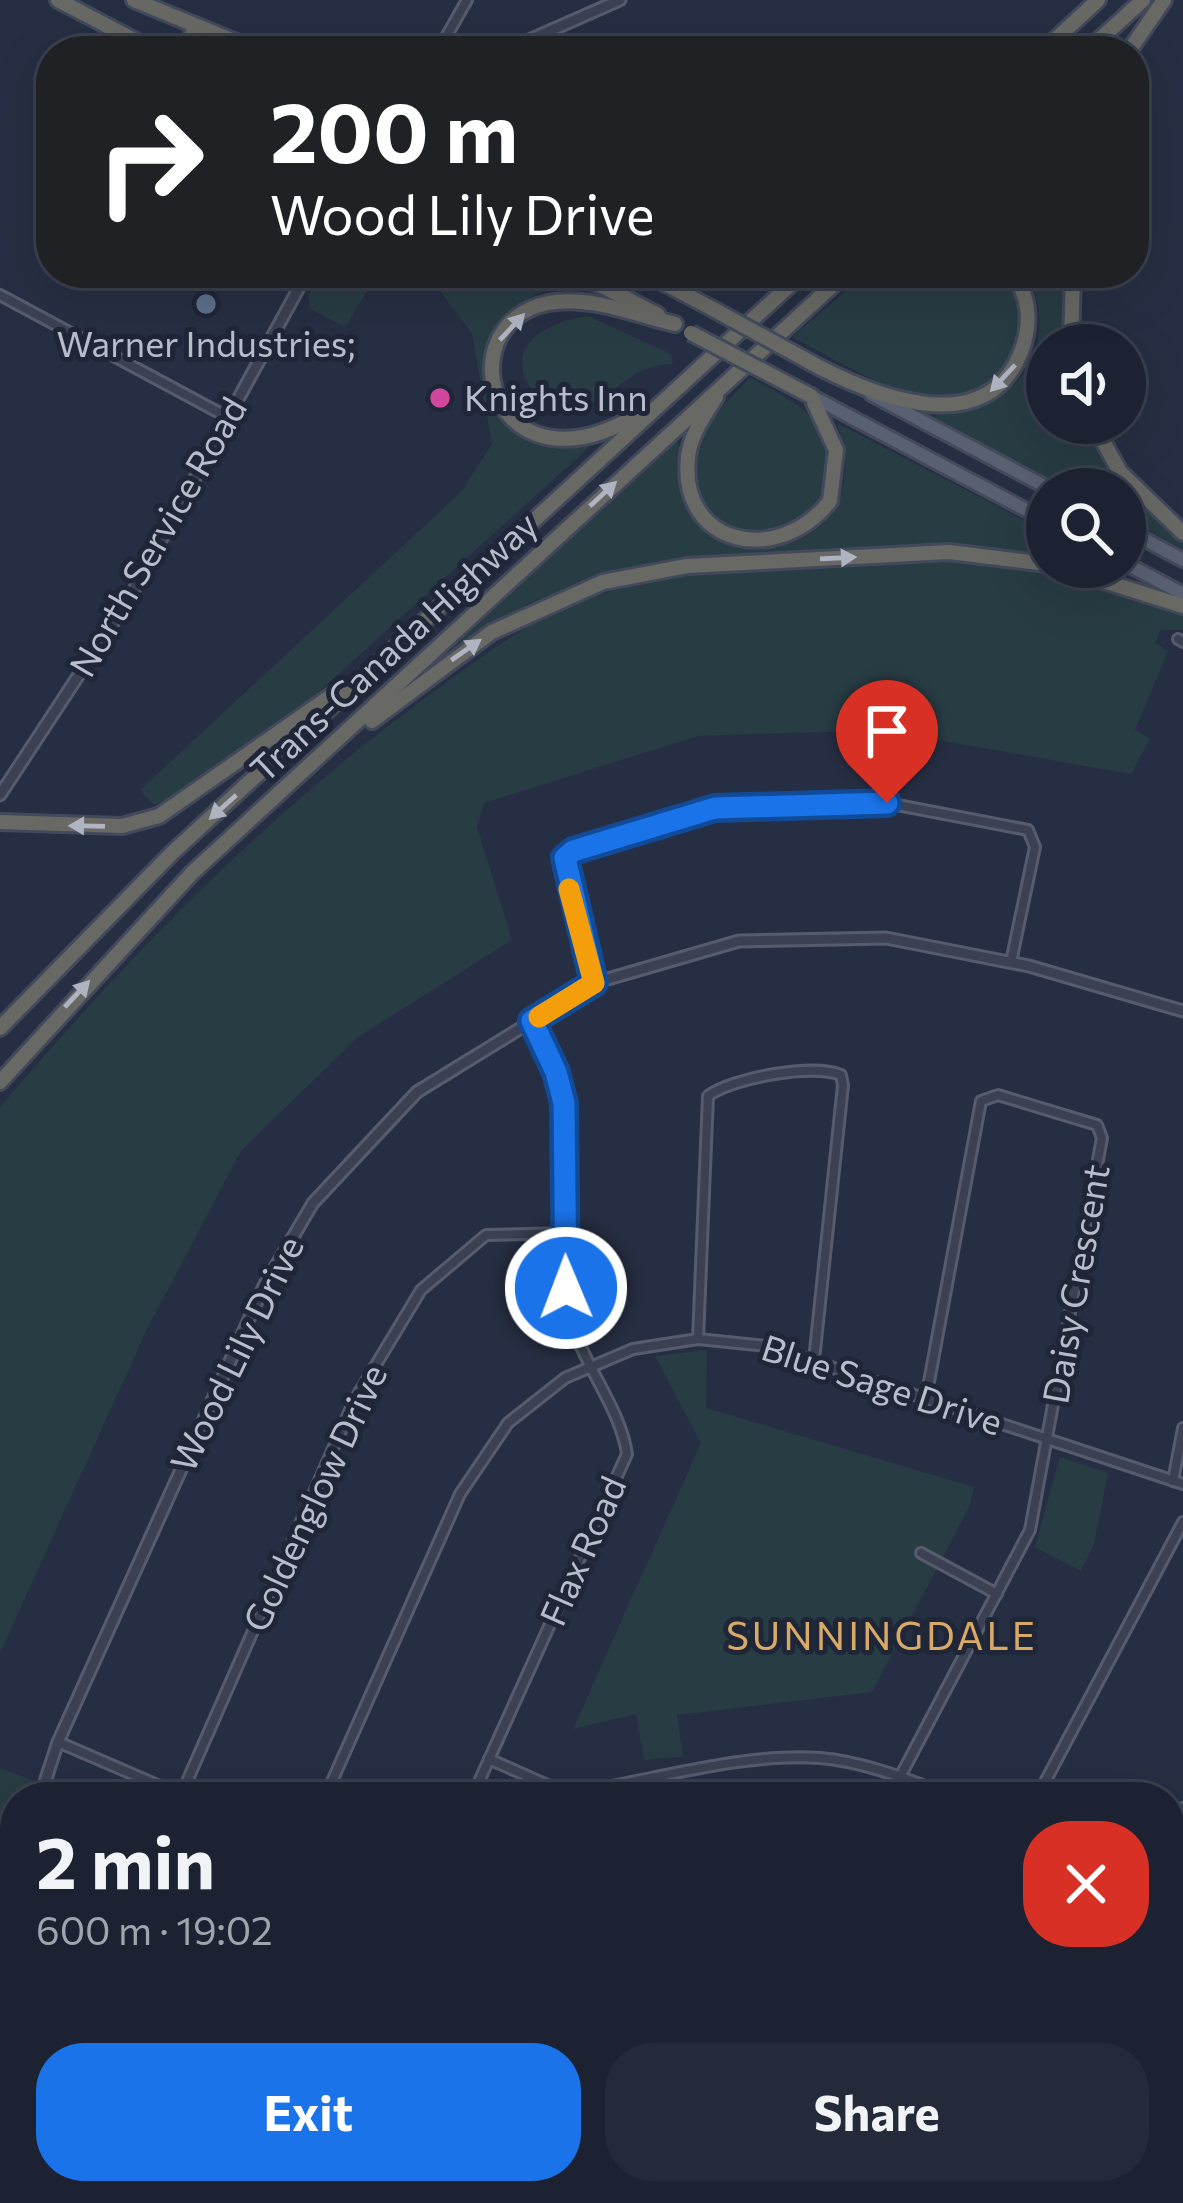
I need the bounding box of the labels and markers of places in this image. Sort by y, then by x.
marker: Warner Industries; [193,291,219,317]
place label: Warner Industries; [56,320,356,364]
place label: Knights Inn [464,374,648,418]
marker: Knights Inn [427,385,453,411]
pin [836,680,938,803]

